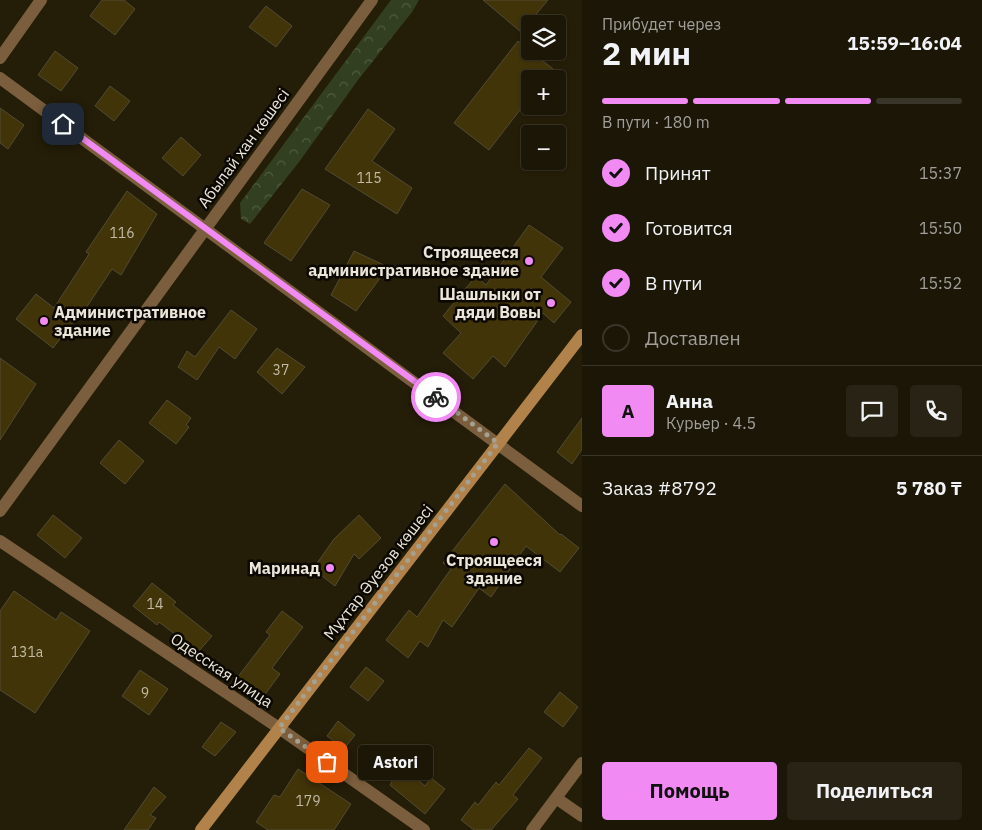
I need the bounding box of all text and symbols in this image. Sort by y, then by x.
text: Прибудет через [602,14,721,34]
map controls [521,15,566,170]
button: layers [521,15,566,60]
text: 15:59–16:04 [847,31,962,55]
text: 2 мин [602,32,691,74]
button: + [521,70,566,115]
street label: Абылай хан көшесі [193,84,293,212]
pin [42,103,84,145]
icon: home [49,110,77,138]
text: В пути · 180 m [602,112,710,132]
button: − [521,125,566,170]
icon: check [602,159,630,187]
text: Принят [645,161,711,185]
text: 15:37 [919,163,962,183]
house number: 115 [356,169,382,187]
icon: check [602,214,630,242]
text: Готовится [645,216,733,240]
text: 15:50 [919,218,962,238]
house number: 116 [109,224,135,242]
place label: Строящееся административное здание [308,242,519,280]
marker: Строящееся административное здание [523,255,535,267]
icon: check [602,269,630,297]
text: В пути [645,271,703,295]
text: 15:52 [919,273,962,293]
place label: Шашлыки от дяди Вовы [439,284,541,322]
marker: Шашлыки от дяди Вовы [545,297,557,309]
place label: Административное здание [54,302,206,340]
marker: Административное здание [38,315,50,327]
text: Доставлен [645,326,741,350]
house number: 37 [273,361,289,379]
courier [411,372,461,422]
icon: bike [422,383,450,411]
button: chat [846,385,898,437]
button: phone [910,385,962,437]
text: Анна [666,389,713,413]
text: А [621,399,635,423]
text: Курьер · 4.5 [666,413,756,433]
text: Заказ #8792 [602,476,717,500]
text: 5 780 ₸ [896,476,962,500]
street label: Мұхтар Әуезов көшесі [319,500,437,644]
marker: Строящееся здание [488,536,500,548]
place label: Строящееся здание [446,550,542,588]
place label: Маринад [249,558,320,578]
marker: Маринад [324,562,336,574]
house number: 14 [147,595,163,613]
street label: Одесская улица [167,628,277,712]
house number: 131а [11,643,44,661]
house number: 9 [141,684,149,702]
pin [306,741,348,783]
callout: Astori [357,744,432,780]
icon: bag [313,748,341,776]
text: Astori [373,752,418,772]
button: Помощь [602,762,777,820]
button: Поделиться [787,762,962,820]
house number: 179 [295,792,321,810]

